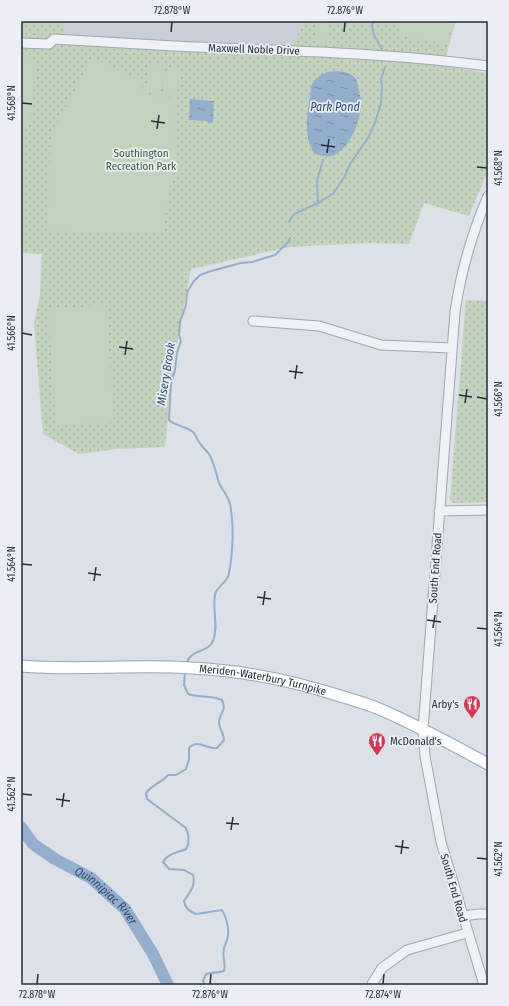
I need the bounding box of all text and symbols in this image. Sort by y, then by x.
text: 72.878°W [154,5,191,17]
text: 72.876°W [327,5,364,17]
street label: Maxwell Noble Drive [208,41,300,58]
text: 41.568°N [6,85,18,121]
water label: Park Pond [310,100,360,114]
park label: Southington Recreation Park [106,147,177,173]
text: 41.568°N [493,150,505,186]
text: 41.566°N [6,315,18,351]
water label: Misery Brook [154,342,178,406]
text: 41.566°N [493,381,505,417]
street label: South End Road [427,532,444,604]
text: 41.564°N [6,546,18,582]
text: 41.564°N [493,611,505,647]
street label: Meriden-Waterbury Turnpike [199,662,328,698]
restaurant icon: Arby's [462,694,482,719]
place label: Arby's [432,698,459,711]
restaurant icon: McDonald's [367,731,387,756]
place label: McDonald's [390,735,442,748]
text: 41.562°N [6,776,18,812]
text: 41.562°N [493,841,505,877]
street label: South End Road [437,852,470,924]
water label: Quinnipiac River [72,864,140,928]
text: 72.878°W [19,989,56,1001]
text: 72.876°W [192,989,229,1001]
text: 72.874°W [365,989,402,1001]

